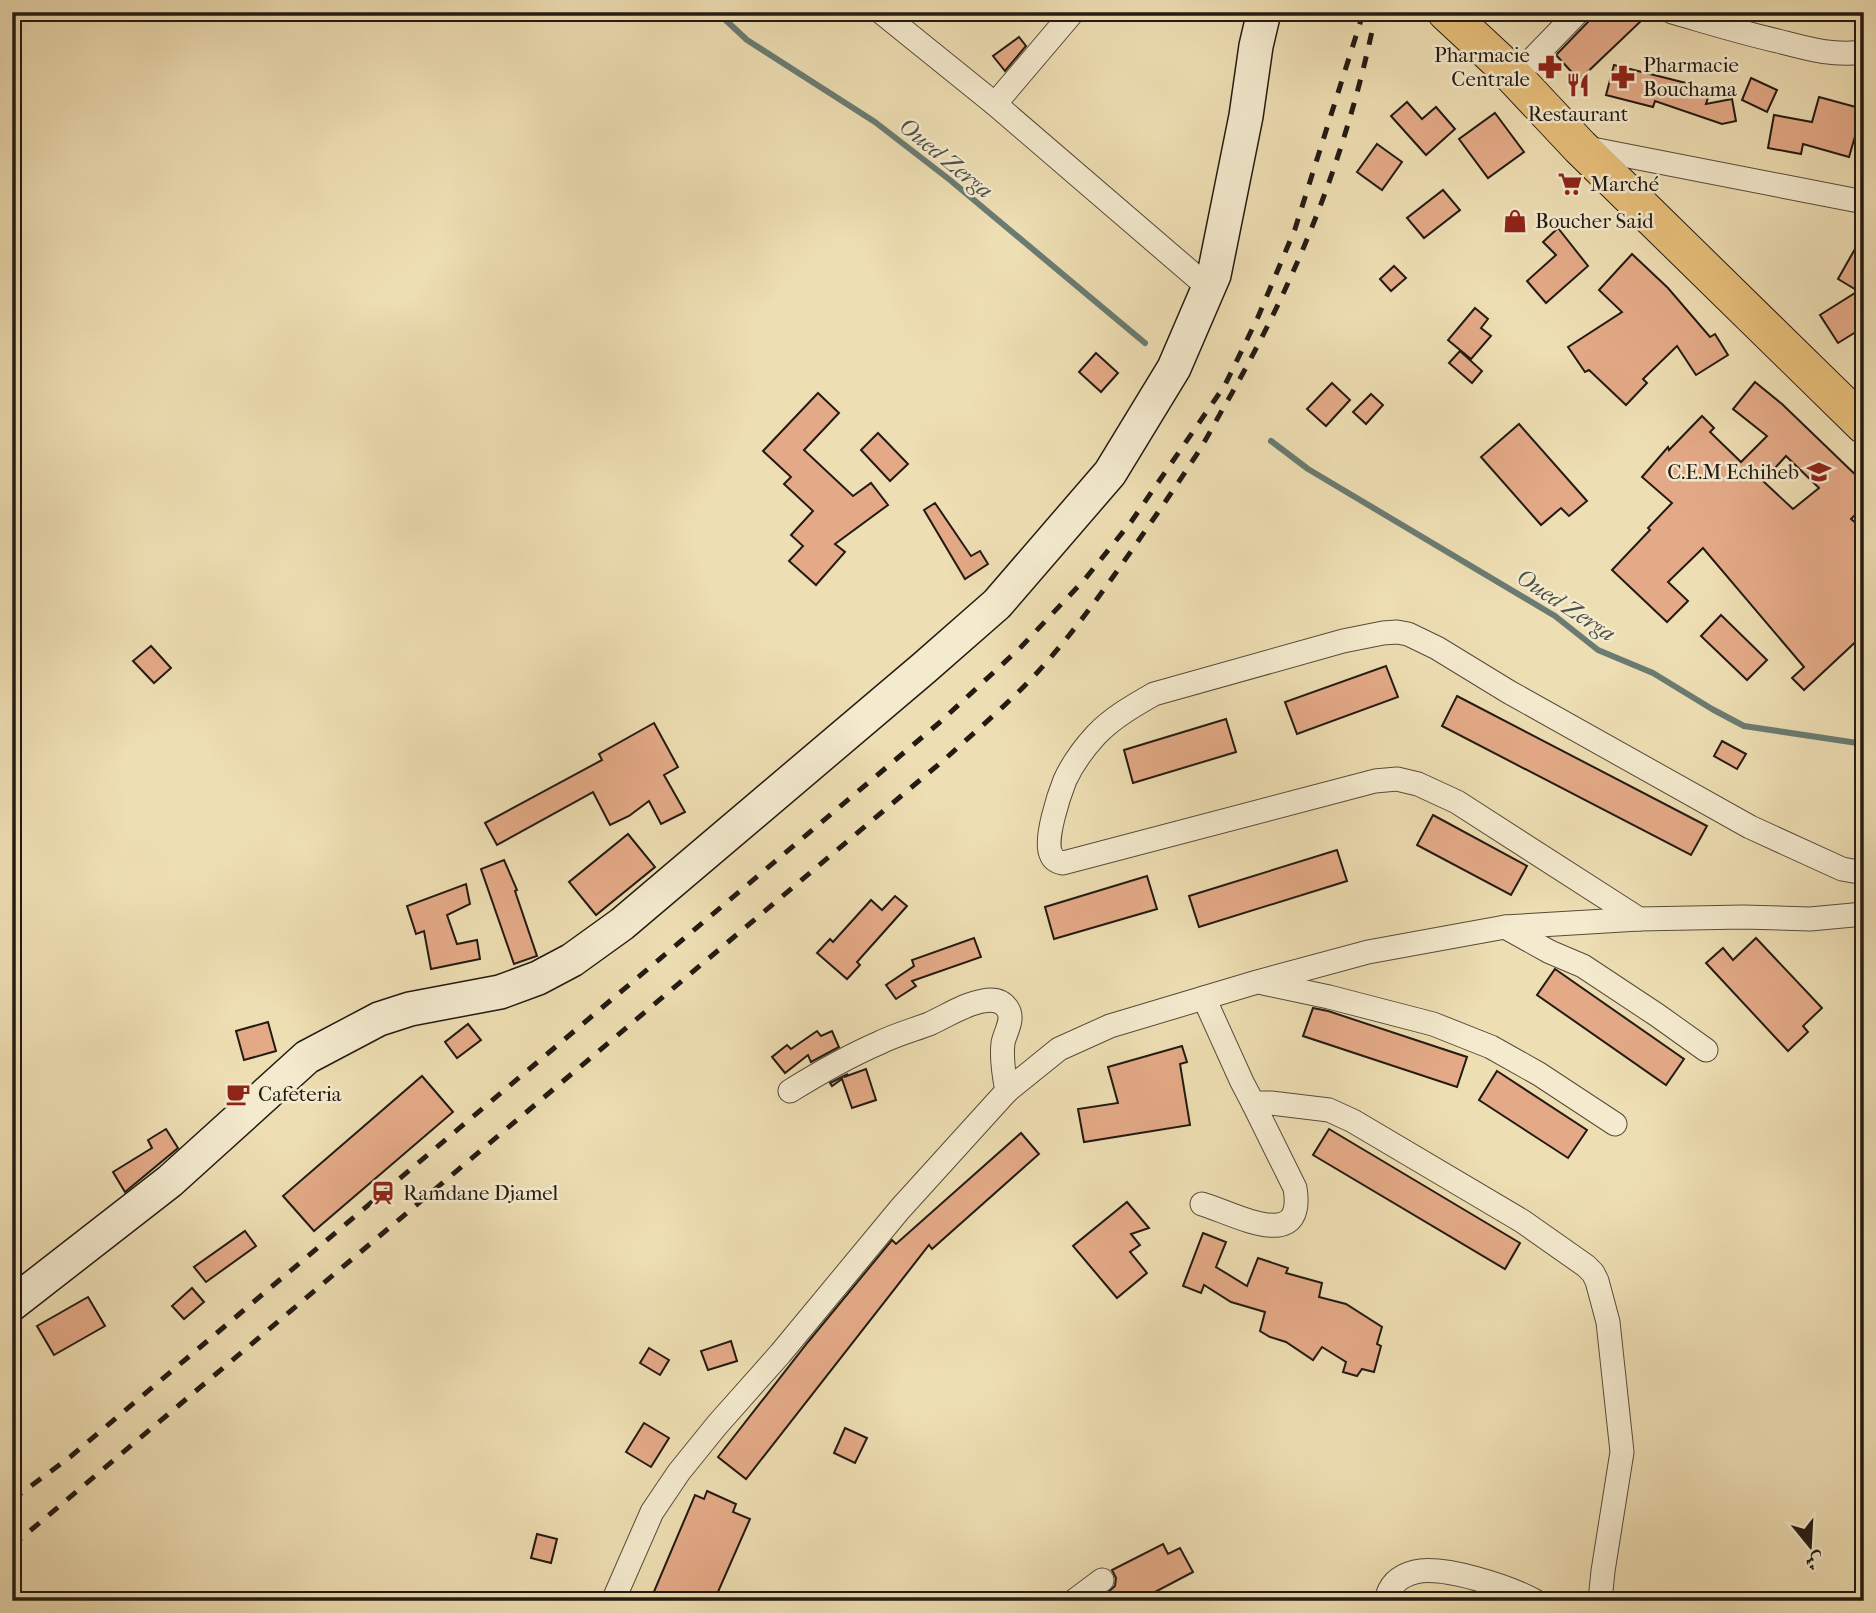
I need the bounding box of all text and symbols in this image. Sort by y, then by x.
place label: Pharmacie Centrale [1434,43,1530,91]
pharmacy icon: Pharmacie Centrale [1536,53,1564,81]
place label: Pharmacie Bouchama [1643,53,1739,101]
pharmacy icon: Pharmacie Bouchama [1609,63,1637,91]
restaurant icon: Restaurant [1564,71,1592,99]
place label: Restaurant [1528,102,1629,126]
water label: Oued Zerga [893,112,998,204]
supermarket icon: Marché [1556,170,1584,198]
place label: Marché [1590,172,1659,196]
shop icon: Boucher Said [1501,207,1529,235]
place label: Boucher Said [1535,209,1654,233]
school or university icon: C.E.M Echiheb [1805,458,1833,486]
place label: C.E.M Echiheb [1667,460,1799,484]
water label: Oued Zerga [1511,563,1620,647]
cafe icon: Cafeteria [224,1080,252,1108]
place label: Cafeteria [258,1082,342,1106]
station icon: Ramdane Djamel [369,1179,397,1207]
place label: Ramdane Djamel [403,1181,559,1205]
north arrow [1774,1512,1844,1582]
text: ش [1803,1548,1827,1575]

